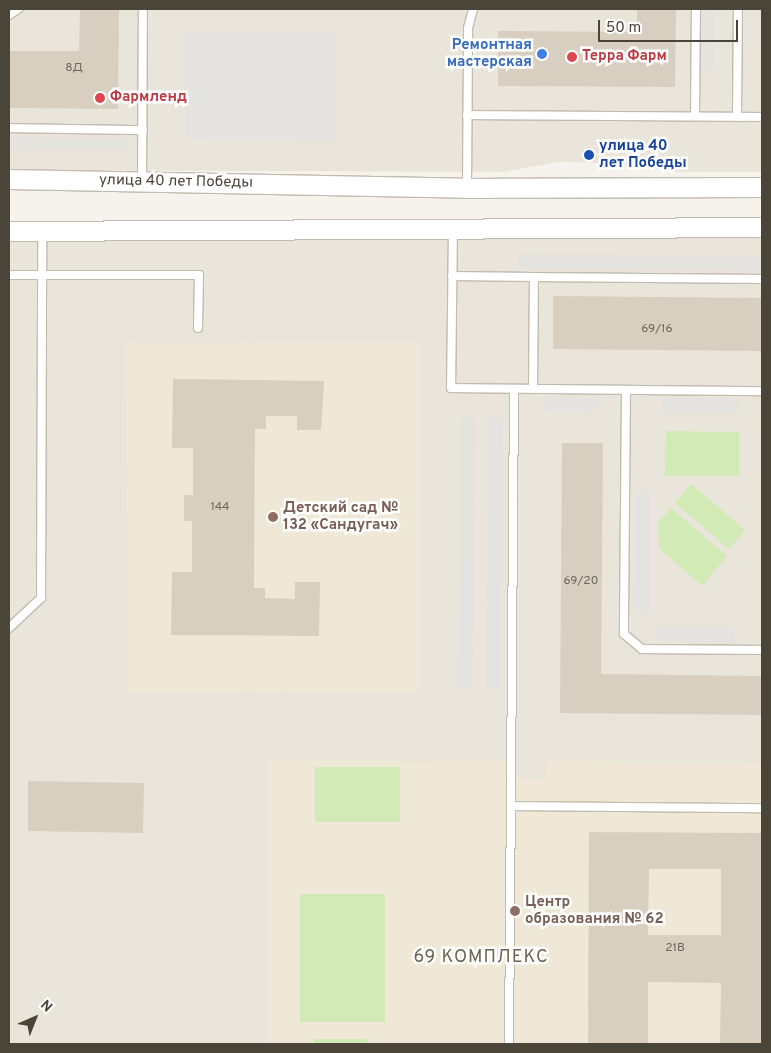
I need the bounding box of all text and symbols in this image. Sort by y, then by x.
scale bar [601,10,741,42]
text: 50 m [606,19,641,38]
place label: Ремонтная мастерская [447,36,532,71]
marker: Ремонтная мастерская [536,48,548,60]
place label: Терра Фарм [582,48,667,66]
marker: Терра Фарм [566,51,578,63]
house number: 8Д [65,62,83,76]
place label: Фармленд [110,89,187,107]
marker: Фармленд [94,92,106,104]
place label: улица 40 лет Победы [599,137,687,172]
marker: улица 40 лет Победы [583,149,595,161]
street label: улица 40 лет Победы [99,172,253,192]
house number: 69/16 [641,323,673,337]
place label: Детский сад № 132 «Сандугач» [283,499,398,534]
house number: 144 [210,501,230,515]
marker: Детский сад № 132 «Сандугач» [267,511,279,523]
house number: 69/20 [564,575,598,589]
place label: Центр образования № 62 [525,893,664,928]
marker: Центр образования № 62 [509,905,521,917]
house number: 21В [665,942,685,956]
district label: 69 КОМПЛЕКС [412,947,550,969]
north arrow [10,993,60,1043]
text: N [36,997,55,1016]

